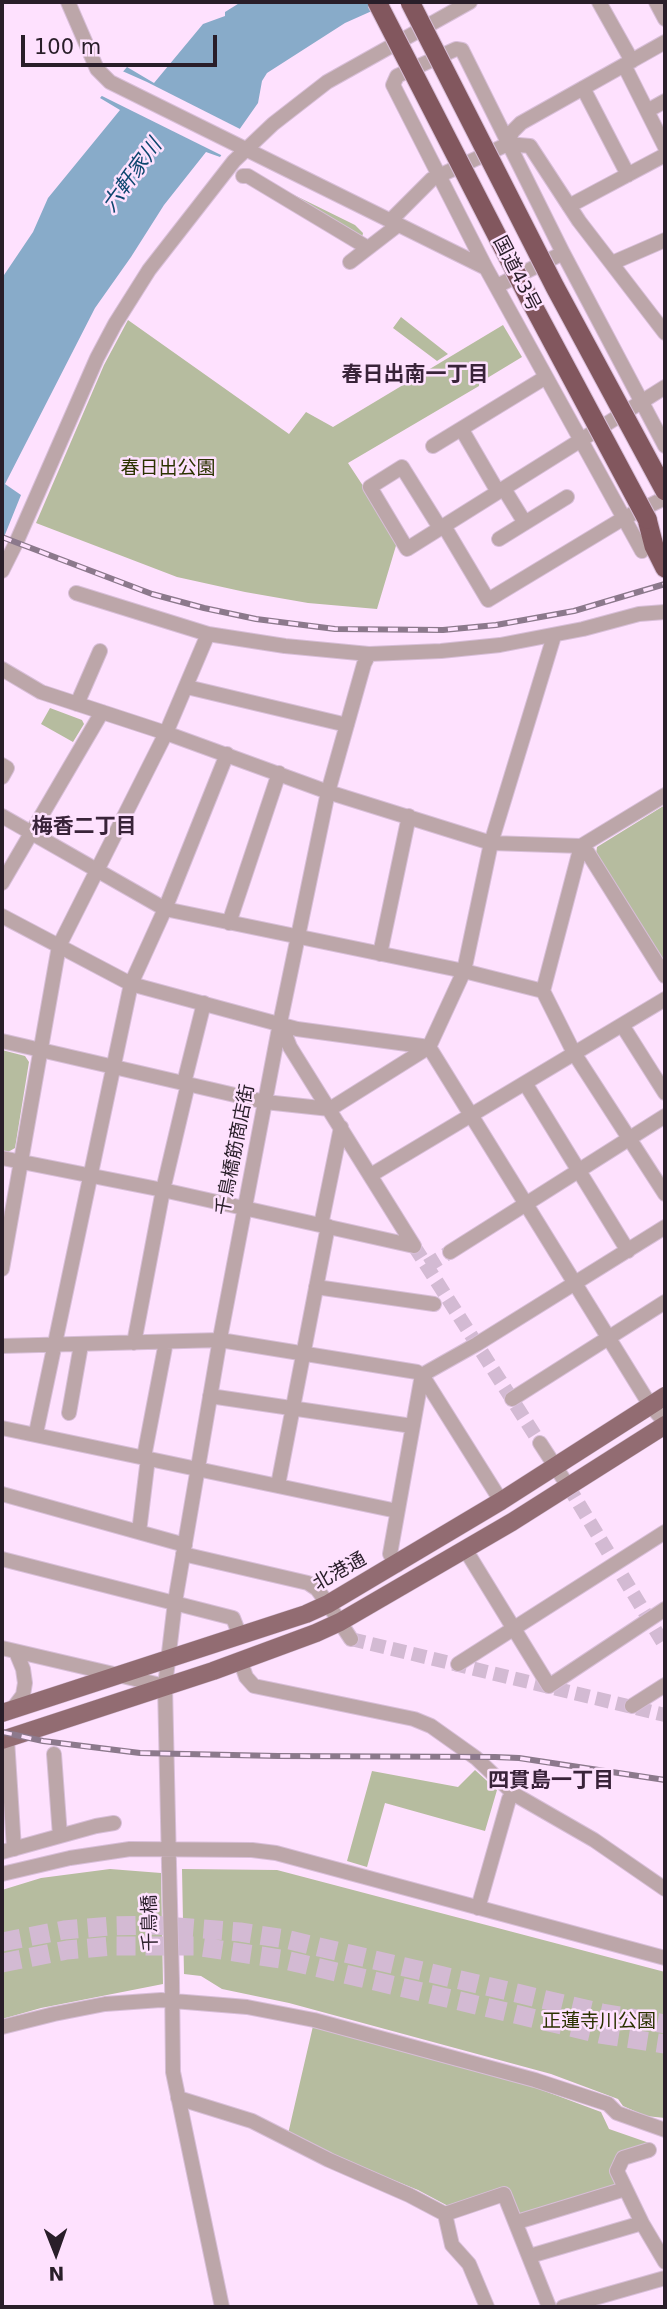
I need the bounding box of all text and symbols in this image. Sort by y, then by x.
scale bar [24,21,220,65]
text: 100 m [34,35,101,59]
water label: 六軒家川 [98,135,168,217]
street label: 国道43号 [487,233,545,315]
district label: 春日出南一丁目 [342,363,488,389]
park label: 春日出公園 [121,458,215,480]
district label: 梅香二丁目 [32,815,136,841]
street label: 千鳥橋筋商店街 [212,1083,260,1217]
street label: 北港通 [310,1548,370,1596]
district label: 四貫島一丁目 [488,1769,614,1795]
street label: 千鳥橋 [139,1894,163,1952]
park label: 正蓮寺川公園 [542,2011,656,2033]
north arrow [21,2218,91,2288]
text: N [48,2263,65,2285]

